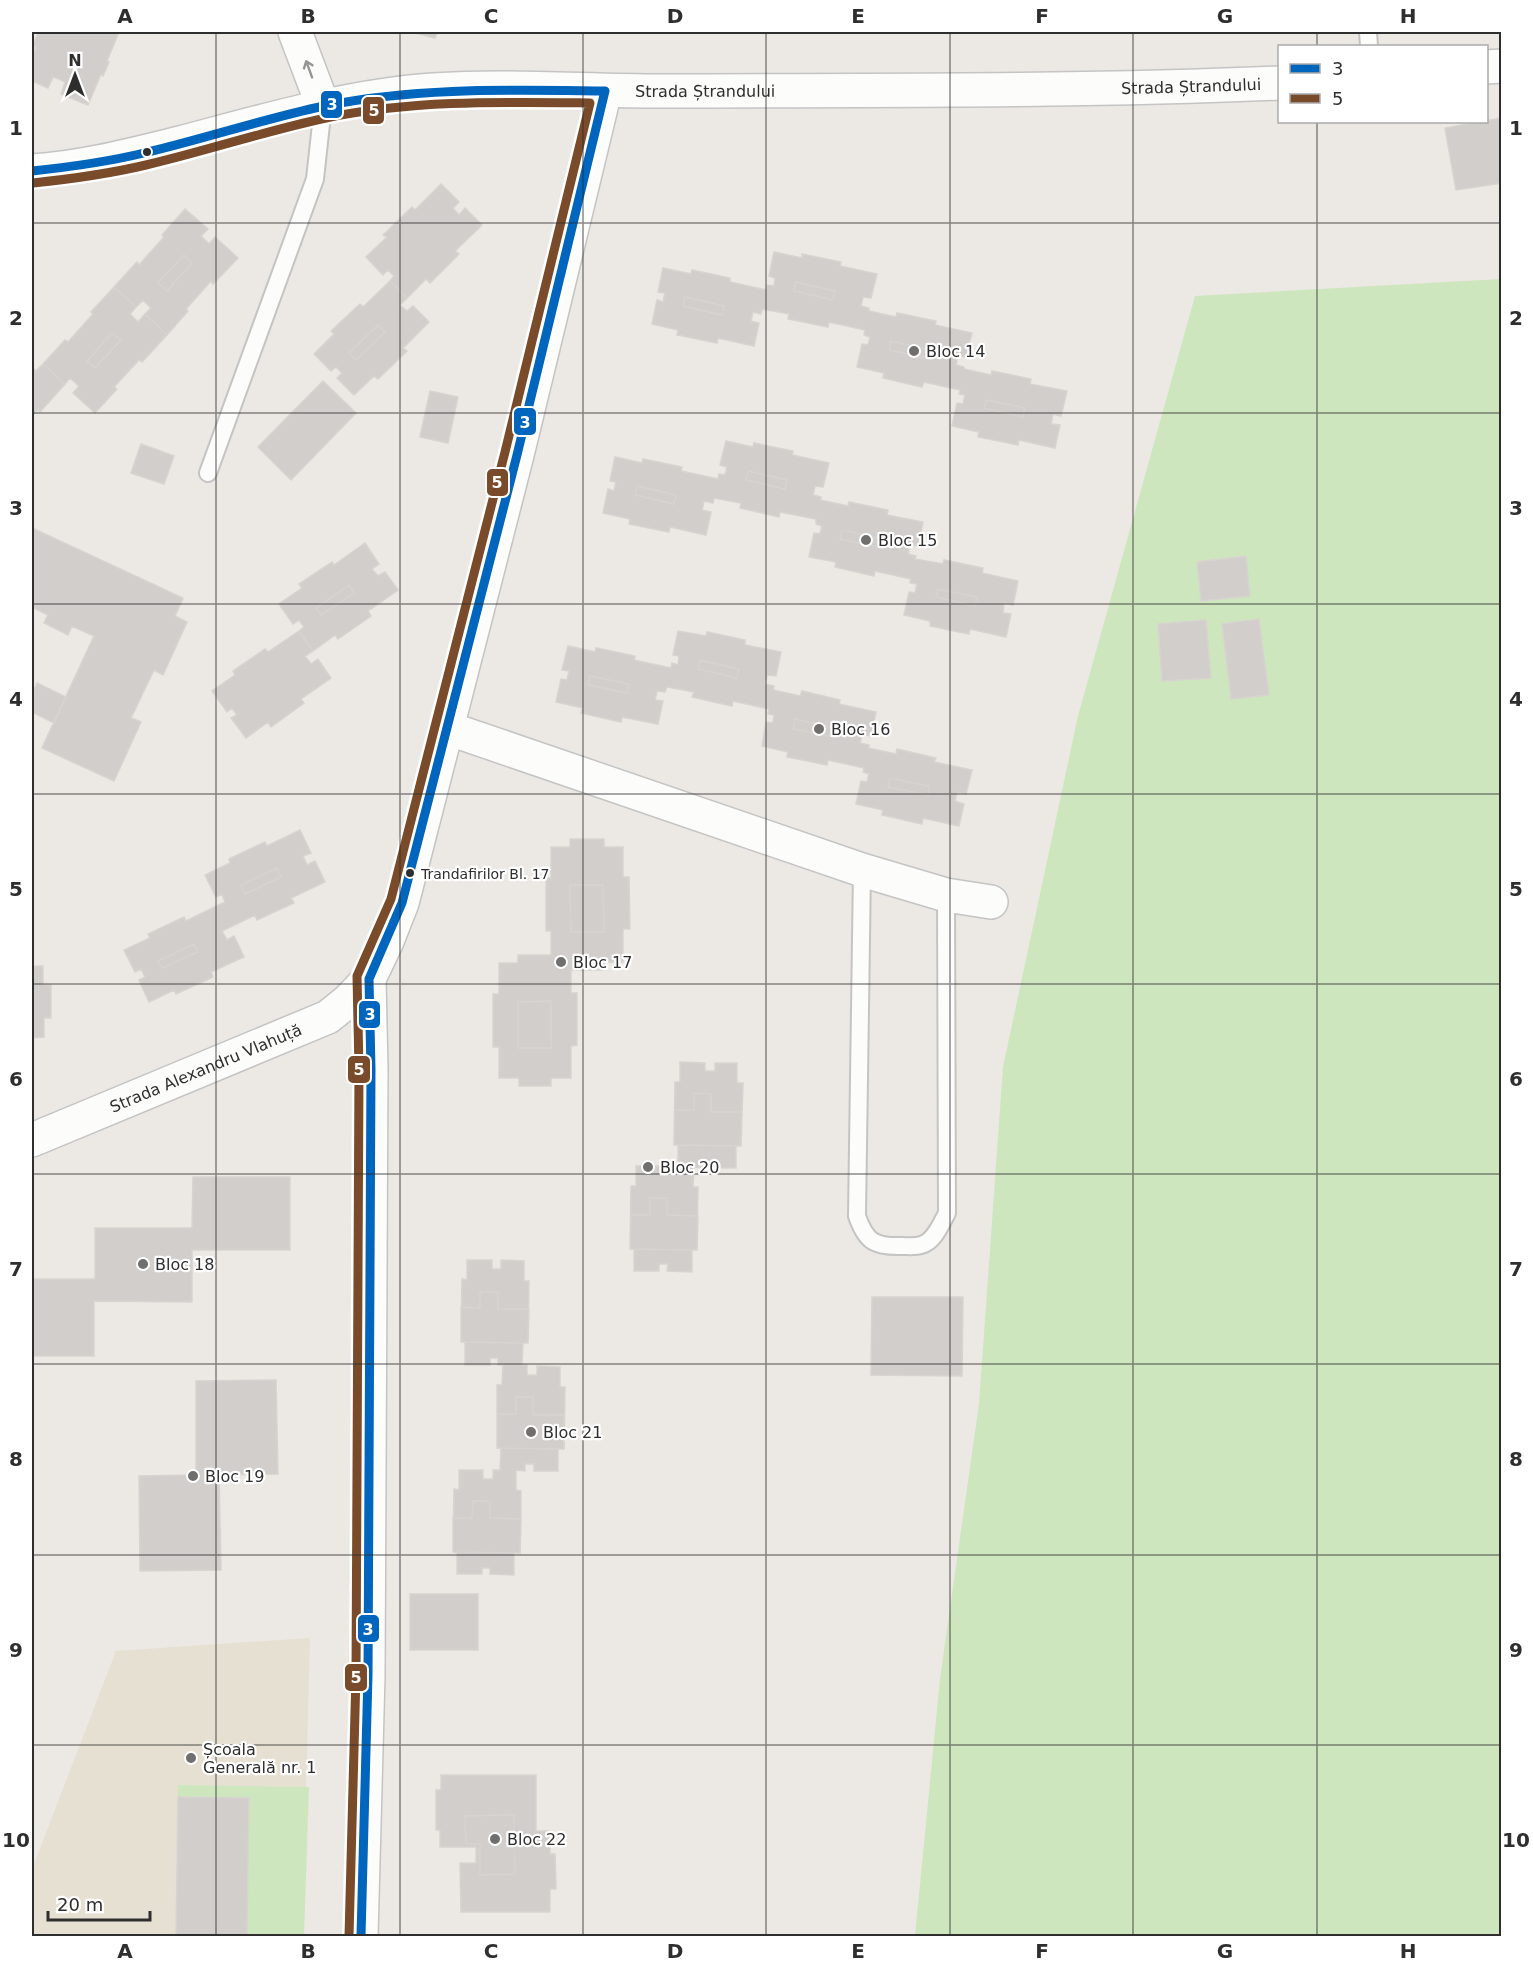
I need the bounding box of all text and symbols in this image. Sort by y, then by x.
text: A [117,4,133,28]
text: B [300,4,316,28]
text: C [484,4,498,28]
text: D [667,4,683,28]
text: E [851,4,865,28]
text: F [1035,4,1049,28]
text: G [1217,4,1233,28]
text: H [1400,4,1416,28]
north arrow [45,45,105,105]
legend [1278,45,1488,123]
text: N [68,51,82,70]
text: 3 [1332,58,1343,79]
one-way arrow [303,60,314,79]
street label: Strada Ștrandului [1121,75,1262,98]
street label: Strada Ștrandului [635,82,775,101]
text: 5 [1332,88,1343,109]
line badge: 3 [320,90,343,119]
text: 3 [326,95,338,114]
line badge: 5 [362,96,385,125]
text: 5 [368,101,380,120]
text: 1 [9,116,23,140]
text: 1 [1509,116,1523,140]
unlabelled marker [141,146,153,158]
text: 2 [9,306,23,330]
text: 2 [1509,306,1523,330]
place label: Bloc 14 [926,342,985,361]
marker: Bloc 14 [907,344,921,358]
line badge: 3 [513,407,537,436]
text: 3 [519,413,531,432]
line badge: 5 [486,468,509,497]
text: 5 [491,473,503,492]
text: 3 [9,496,23,520]
text: 3 [1509,496,1523,520]
place label: Bloc 15 [878,531,937,550]
marker: Bloc 15 [859,533,873,547]
text: 4 [9,687,23,711]
text: 4 [1509,687,1523,711]
place label: Bloc 16 [831,720,890,739]
marker: Bloc 16 [812,722,826,736]
place label: Trandafirilor Bl. 17 [420,866,550,882]
marker: Trandafirilor Bl. 17 [404,867,416,879]
text: 5 [9,877,23,901]
text: 5 [1509,877,1523,901]
place label: Bloc 17 [573,953,632,972]
marker: Bloc 17 [554,955,568,969]
line badge: 3 [358,1000,381,1029]
text: 3 [364,1005,376,1024]
street label: Strada Alexandru Vlahuță [107,1020,304,1117]
line badge: 5 [347,1055,371,1084]
text: 5 [353,1060,365,1079]
text: 6 [9,1067,23,1091]
text: 6 [1509,1067,1523,1091]
place label: Bloc 20 [660,1158,719,1177]
marker: Bloc 20 [641,1160,655,1174]
place label: Bloc 18 [155,1255,214,1274]
text: 7 [9,1257,23,1281]
marker: Bloc 18 [136,1257,150,1271]
text: 7 [1509,1257,1523,1281]
place label: Bloc 21 [543,1423,602,1442]
marker: Bloc 21 [524,1425,538,1439]
text: 8 [9,1447,23,1471]
text: 8 [1509,1447,1523,1471]
place label: Bloc 19 [205,1467,264,1486]
marker: Bloc 19 [186,1469,200,1483]
line badge: 3 [357,1614,380,1643]
text: 3 [362,1620,374,1639]
text: 9 [9,1638,23,1662]
text: 9 [1509,1638,1523,1662]
line badge: 5 [344,1663,368,1692]
text: 5 [350,1668,362,1687]
place label: Școala Generală nr. 1 [203,1740,317,1777]
marker: Școala Generală nr. 1 [184,1751,198,1765]
text: 10 [2,1828,30,1852]
text: 10 [1502,1828,1530,1852]
place label: Bloc 22 [507,1830,566,1849]
marker: Bloc 22 [488,1832,502,1846]
scale bar [48,1884,150,1922]
text: 20 m [57,1894,103,1915]
text: A [117,1939,133,1963]
text: B [300,1939,316,1963]
text: C [484,1939,498,1963]
text: D [667,1939,683,1963]
text: E [851,1939,865,1963]
text: F [1035,1939,1049,1963]
text: G [1217,1939,1233,1963]
text: H [1400,1939,1416,1963]

